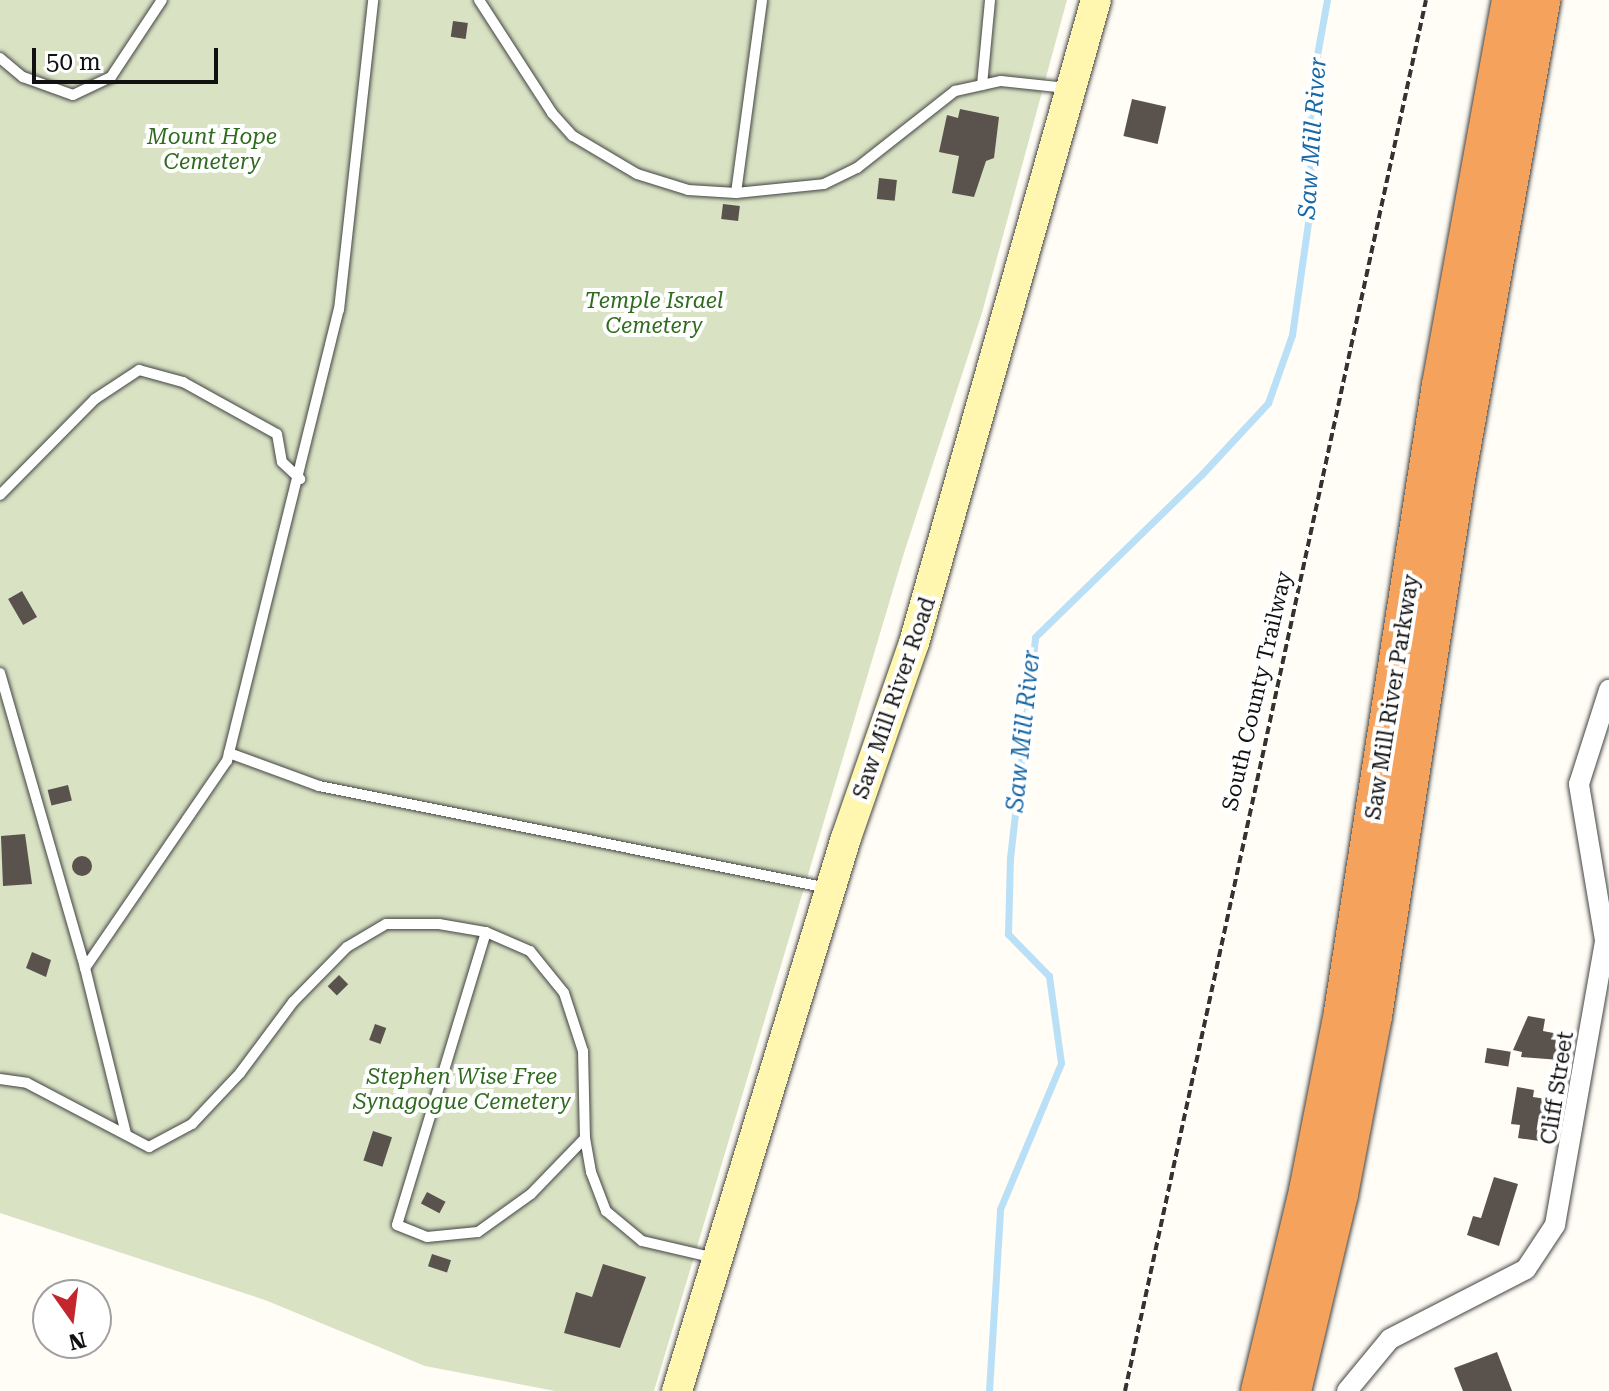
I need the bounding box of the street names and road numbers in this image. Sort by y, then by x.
street label: South County Trailway [1217,569,1297,813]
street label: Saw Mill River Parkway [1360,572,1424,822]
street label: Saw Mill River Road [847,594,941,802]
street label: Cliff Street [1535,1030,1579,1146]

